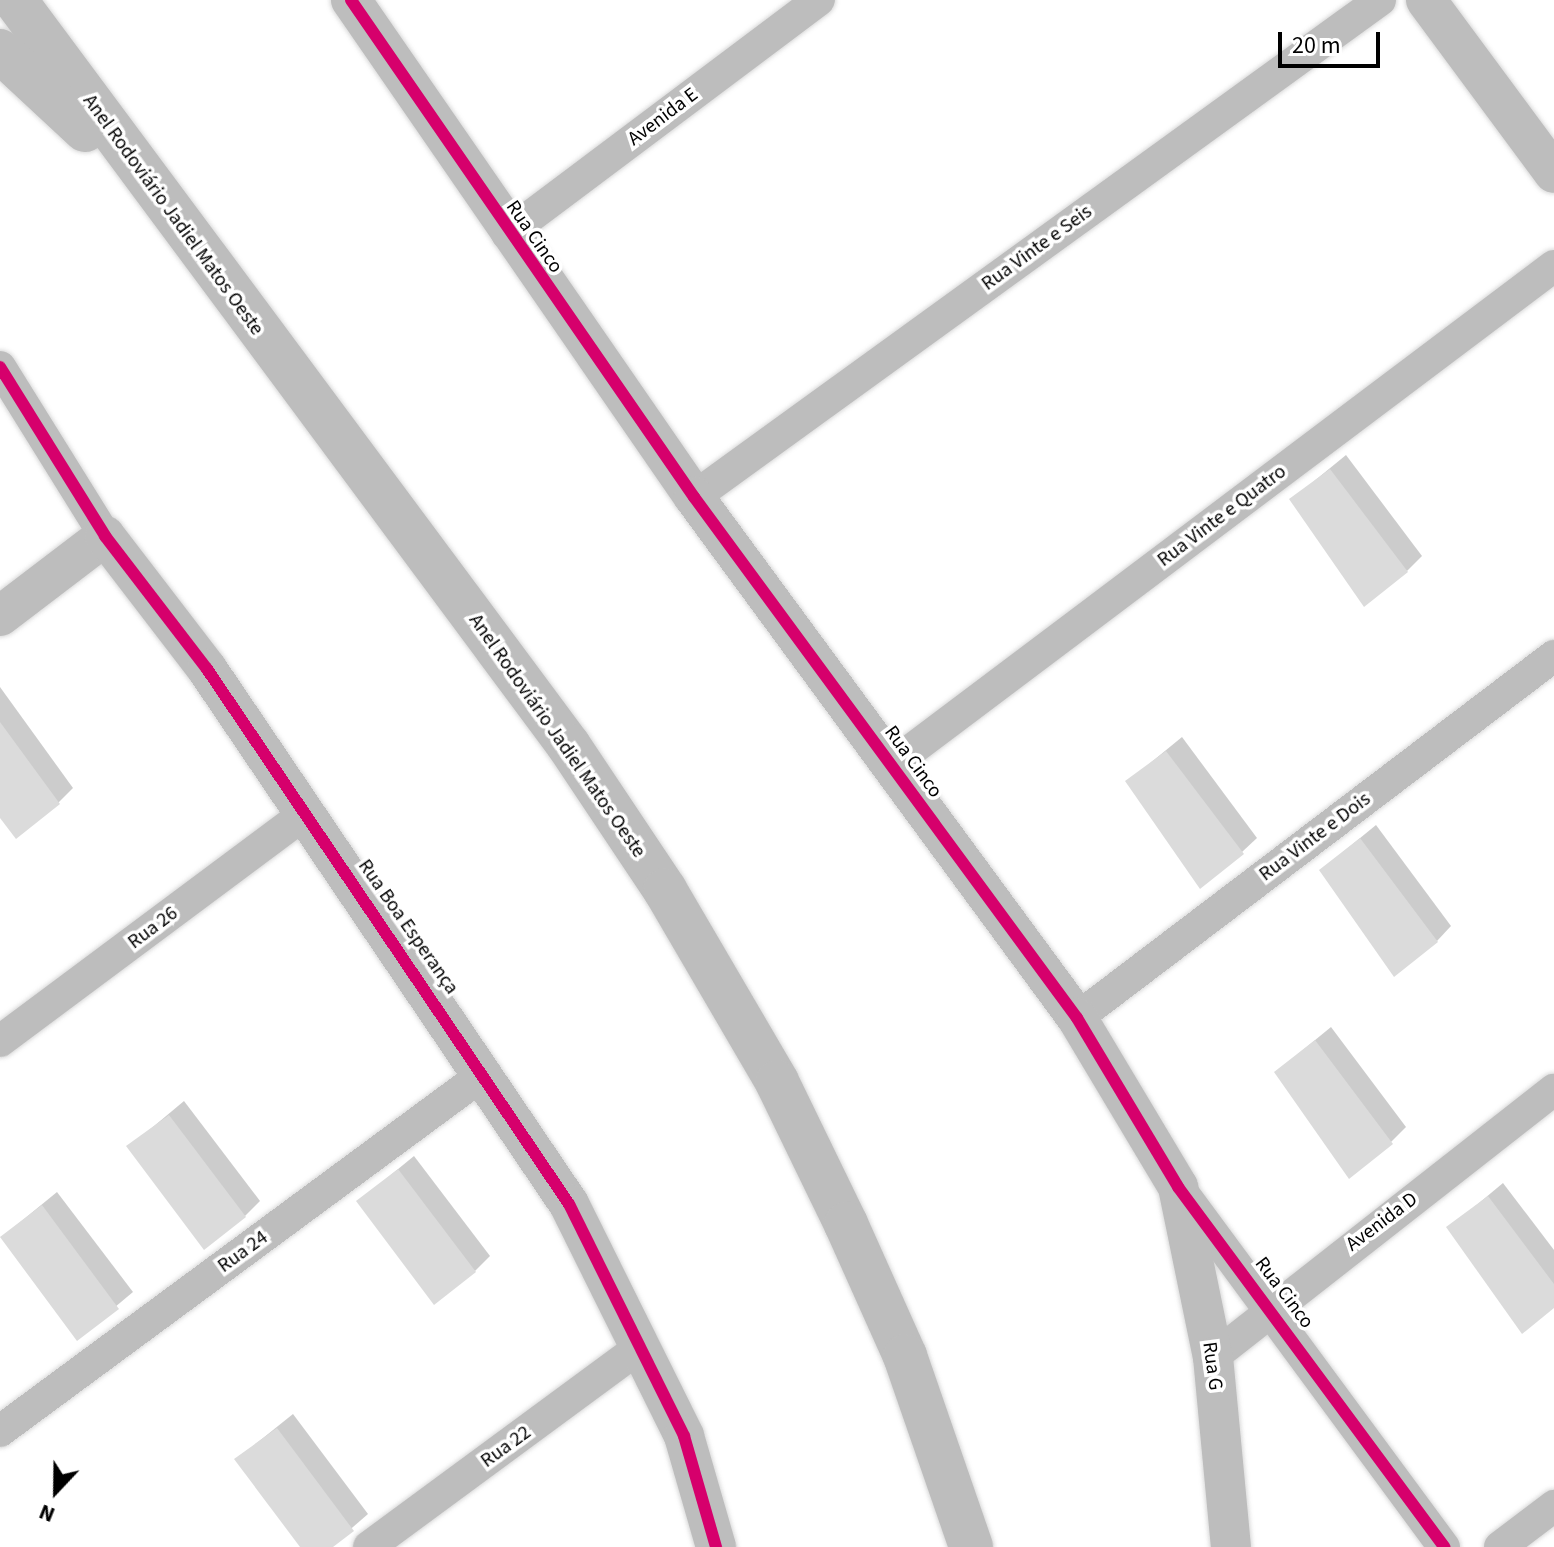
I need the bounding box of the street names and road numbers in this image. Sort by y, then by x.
street label: Avenida E [623,83,703,151]
street label: Anel Rodoviário Jadiel Matos Oeste [77,90,269,340]
street label: Rua Cinco [500,196,568,278]
street label: Rua Vinte e Seis [977,200,1097,296]
street label: Rua Vinte e Quatro [1153,460,1291,572]
street label: Anel Rodoviário Jadiel Matos Oeste [463,610,651,862]
street label: Rua Cinco [879,721,947,803]
street label: Rua Vinte e Dois [1255,787,1375,887]
street label: Rua Boa Esperança [353,855,463,999]
street label: Rua 26 [123,901,183,955]
street label: Avenida D [1342,1187,1422,1257]
street label: Rua 24 [213,1226,273,1278]
street label: Rua Cinco [1249,1253,1319,1333]
street label: Rua G [1197,1340,1227,1392]
street label: Rua 22 [476,1421,536,1473]

